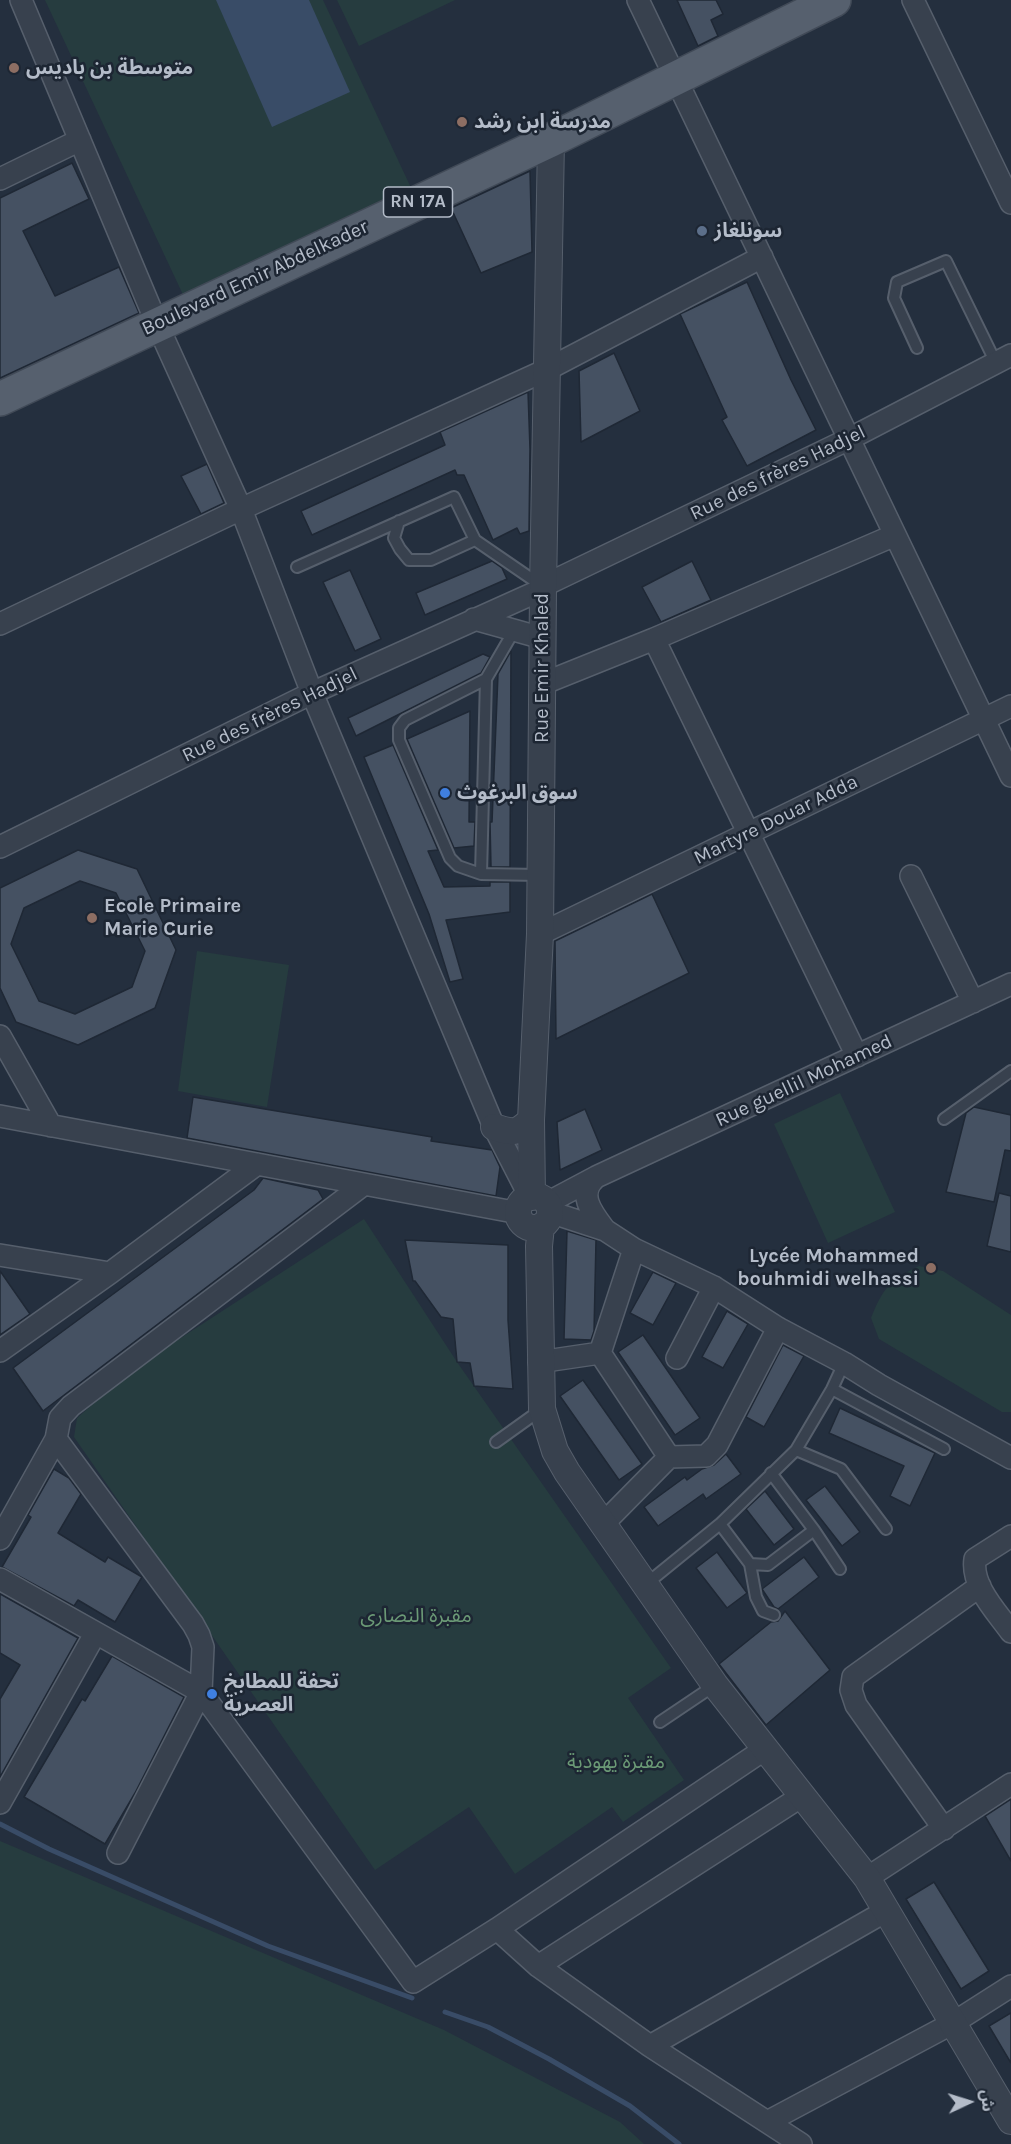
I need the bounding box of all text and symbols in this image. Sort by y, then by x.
place label: متوسطة بن باديس [26,56,193,80]
marker: متوسطة بن باديس [7,61,21,75]
place label: مدرسة ابن رشد [474,110,611,134]
marker: مدرسة ابن رشد [455,115,469,129]
road number: RN 17A [384,187,452,217]
street label: Boulevard Emir Abdelkader [138,215,372,341]
place label: سونلغاز [714,219,782,243]
marker: سونلغاز [695,224,709,238]
street label: Rue des frères Hadjel [686,420,870,526]
street label: Rue Emir Khaled [530,593,554,743]
street label: Rue des frères Hadjel [178,662,362,768]
street label: Martyre Douar Adda [690,770,862,870]
place label: سوق البرغوث [457,781,578,805]
marker: سوق البرغوث [438,786,452,800]
place label: Ecole Primaire Marie Curie [104,894,241,941]
marker: Ecole Primaire Marie Curie [85,911,99,925]
street label: Rue guellil Mohamed [712,1029,896,1133]
place label: Lycée Mohammed bouhmidi welhassi [737,1244,919,1291]
marker: Lycée Mohammed bouhmidi welhassi [924,1261,938,1275]
park label: مقبرة النصارى [360,1604,472,1628]
place label: تحفة للمطابخ العصرية [224,1670,339,1717]
marker: تحفة للمطابخ العصرية [205,1687,219,1701]
park label: مقبرة يهودية [567,1750,665,1774]
north arrow [939,2072,999,2132]
text: ش [977,2089,998,2112]

